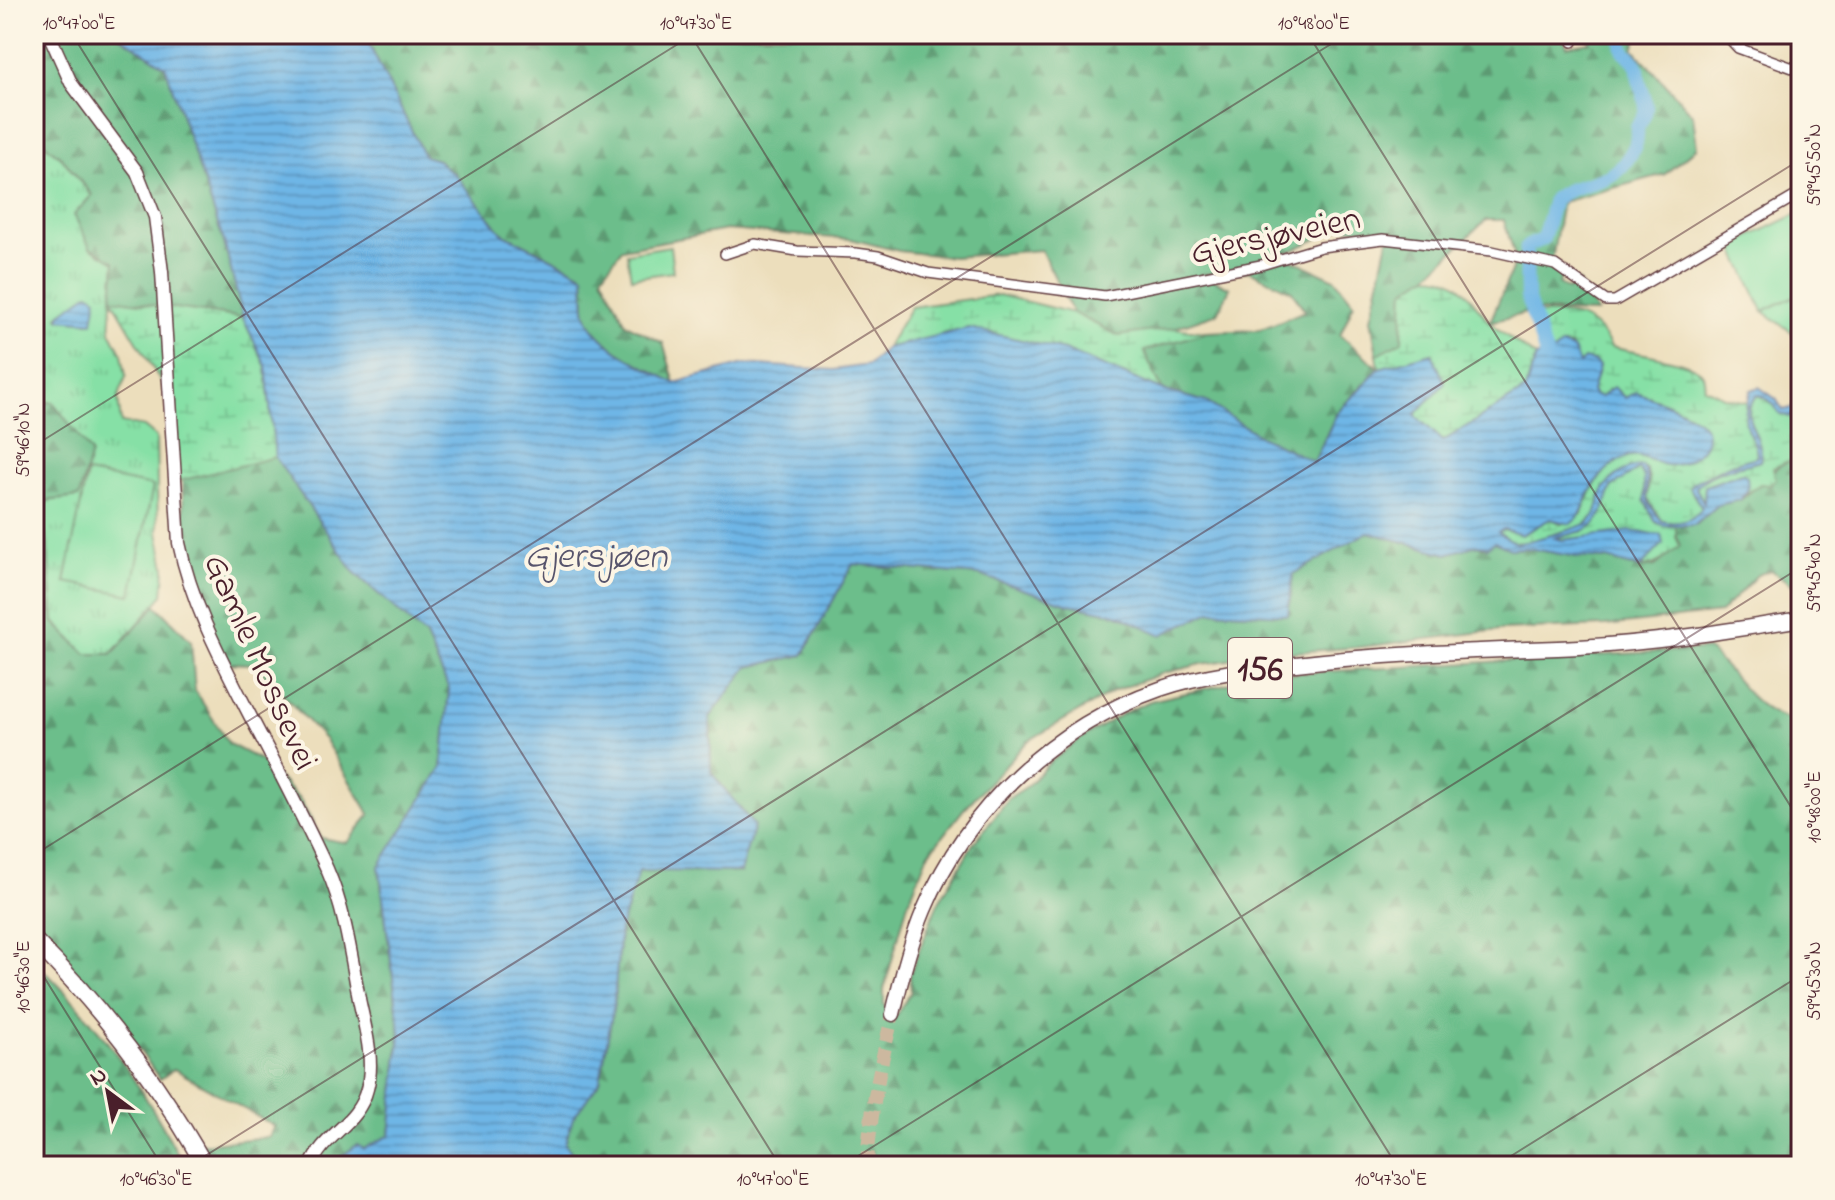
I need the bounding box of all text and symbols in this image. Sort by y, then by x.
text: 10°47'00"E [42,10,116,39]
text: 10°47'30"E [660,10,732,39]
text: 10°48'00"E [1278,10,1350,39]
text: 59°45'50"N [1801,124,1830,206]
street label: Gjersjøveien [1186,194,1366,281]
text: 59°46'10"N [10,402,39,478]
water label: Gjersjøen [525,530,669,586]
text: 59°45'40"N [1801,533,1830,613]
street label: Gamle Mossevei [187,546,330,780]
road number: 156 [1228,638,1292,698]
text: 10°48'00"E [1801,771,1830,843]
text: 10°46'30"E [10,940,39,1014]
text: 59°45'30"N [1801,941,1830,1021]
north arrow [68,1052,148,1132]
text: N [84,1060,114,1095]
text: 10°46'30"E [119,1166,193,1195]
text: 10°47'00"E [736,1166,810,1195]
text: 10°47'30"E [1355,1166,1427,1195]

